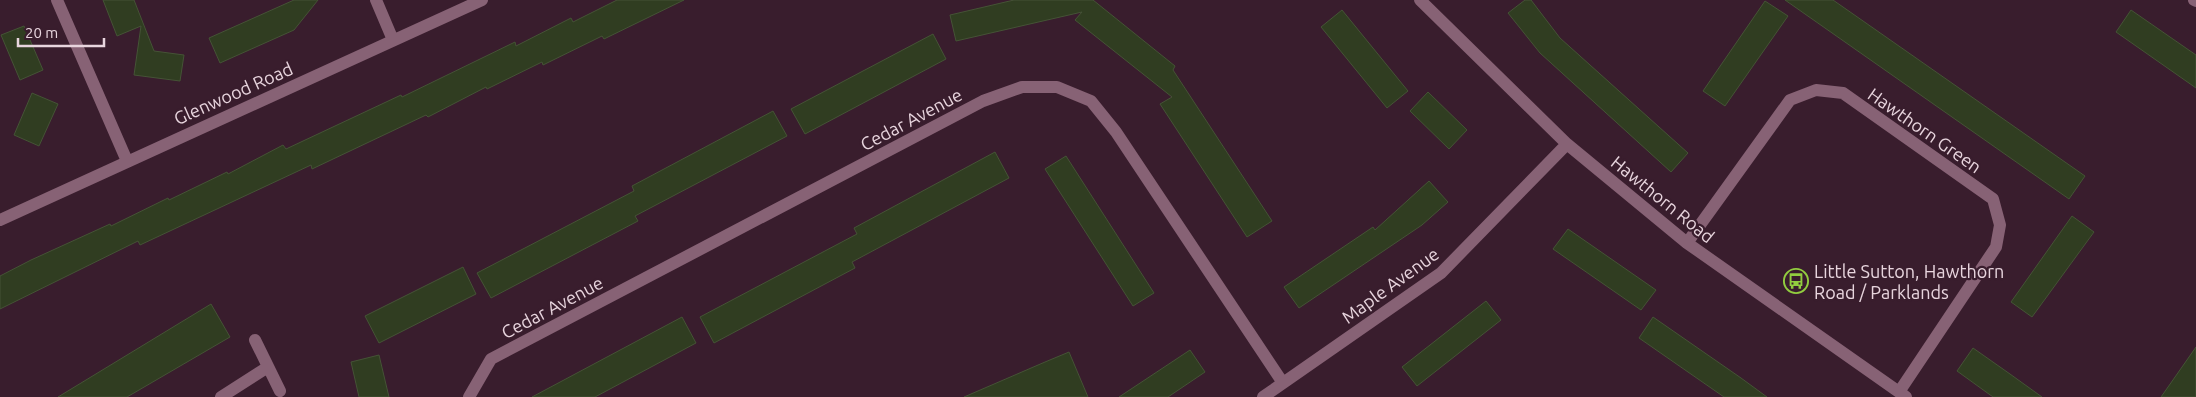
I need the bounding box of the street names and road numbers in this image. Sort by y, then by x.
street label: Glenwood Road [170,58,296,128]
street label: Hawthorn Green [1864,83,1986,177]
street label: Cedar Avenue [857,84,965,154]
street label: Hawthorn Road [1608,151,1718,247]
street label: Maple Avenue [1338,243,1442,327]
street label: Cedar Avenue [498,272,606,342]

